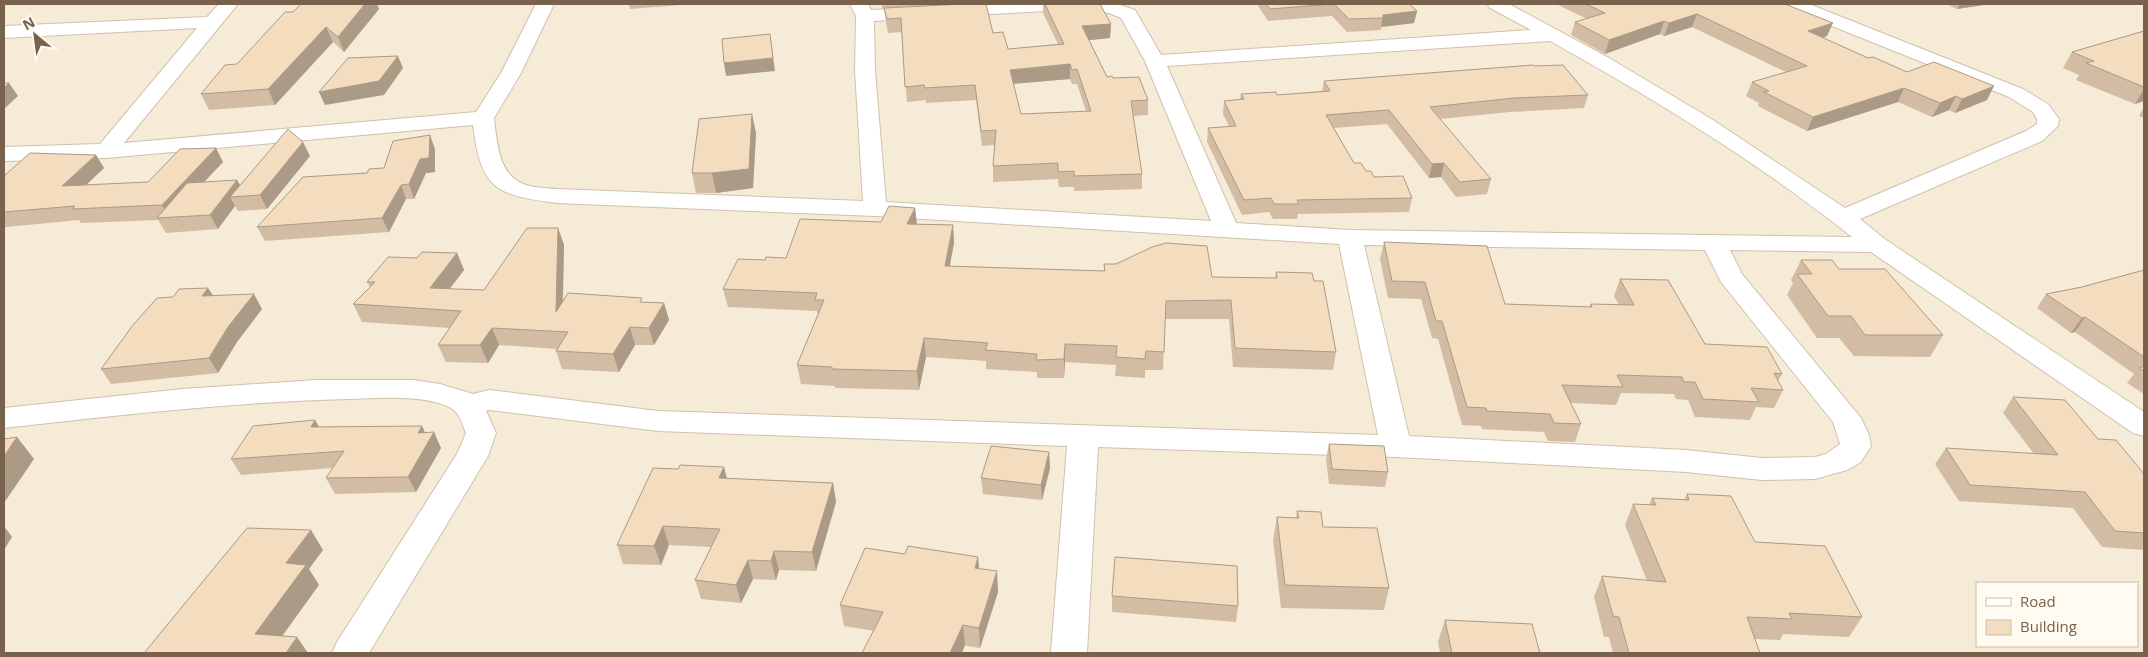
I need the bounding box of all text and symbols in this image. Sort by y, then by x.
north arrow [10,10,60,60]
text: N [19,12,38,34]
legend [1976,582,2138,647]
text: Road [2020,591,2056,611]
text: Building [2020,616,2077,636]

